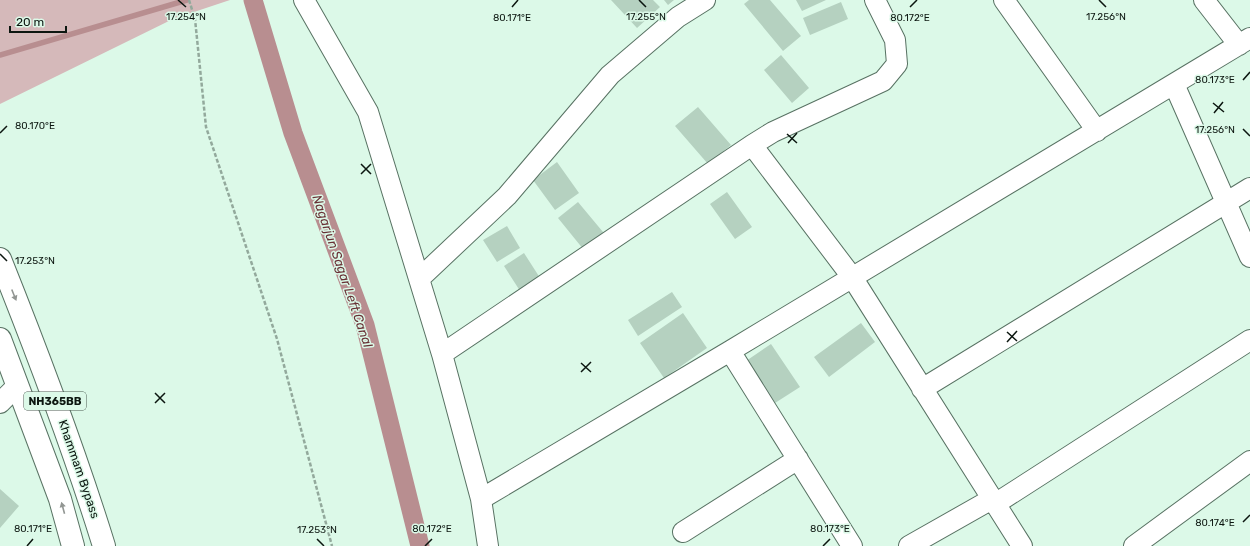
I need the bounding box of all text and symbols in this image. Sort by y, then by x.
scale bar [10,8,66,34]
text: 17.254°N [166,11,206,23]
text: 17.255°N [626,11,666,23]
text: 17.256°N [1086,11,1126,23]
text: 80.171°E [493,12,531,24]
text: 80.172°E [890,12,930,24]
text: 20 m [16,15,44,29]
text: 80.173°E [1195,74,1235,86]
text: 80.170°E [15,120,55,132]
text: 17.256°N [1195,124,1235,136]
water label: Nagarjun Sagar Left Canal [308,193,376,351]
text: 17.253°N [15,255,55,267]
one-way arrow [12,289,18,301]
road number: NH365BB [24,392,86,410]
street label: Khammam Bypass [56,418,102,520]
one-way arrow [60,502,66,514]
text: 80.174°E [1195,517,1235,529]
text: 80.171°E [14,523,52,535]
text: 80.172°E [412,523,452,535]
text: 80.173°E [810,523,850,535]
text: 17.253°N [297,524,337,536]

